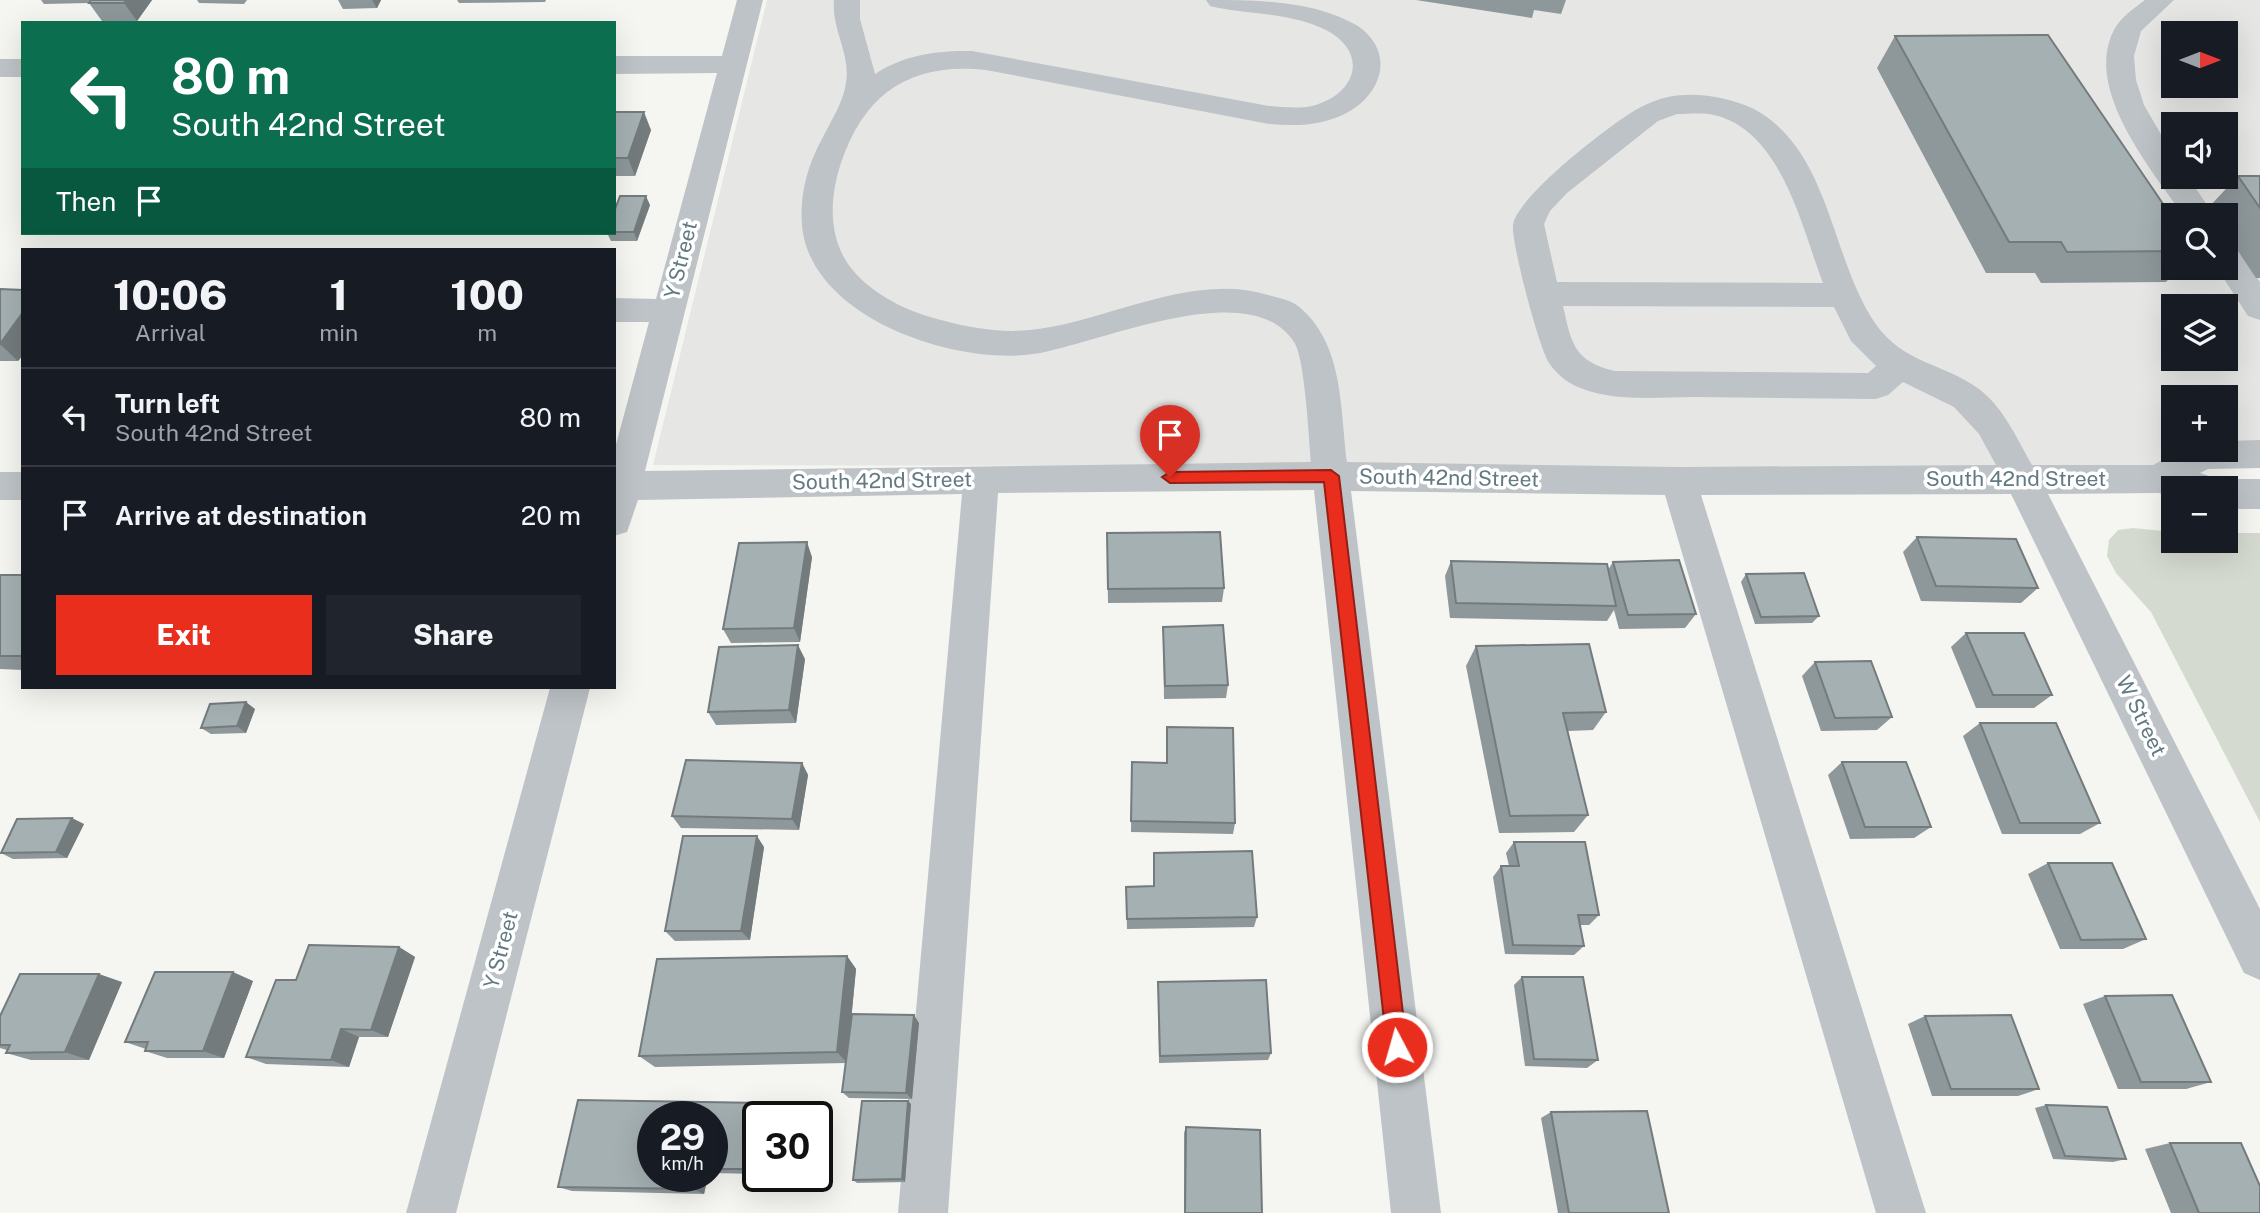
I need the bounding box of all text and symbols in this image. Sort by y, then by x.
north arrow [2161,21,2238,98]
map controls [2161,21,2238,553]
text: 80 m [171,47,290,105]
icon: left [56,49,147,140]
text: South 42nd Street [171,106,446,143]
button: sound [2161,112,2238,189]
icon: arrive [130,182,168,220]
text: Then [56,186,116,217]
button: search [2161,203,2238,280]
street label: Y Street [659,219,702,301]
text: 10:06 [113,270,227,319]
text: 1 [330,270,348,319]
text: 100 [450,270,524,319]
button: layers [2161,294,2238,371]
text: Arrival [135,319,206,346]
text: min [319,319,358,346]
text: m [477,319,497,346]
button: + [2161,385,2238,462]
text: Turn left [115,388,220,419]
icon: left [56,398,94,436]
text: 80 m [520,402,581,433]
pin [1140,405,1200,477]
icon: arrive [1151,416,1189,454]
text: South 42nd Street [115,419,312,446]
street label: South 42nd Street [1359,463,1539,492]
street label: South 42nd Street [792,466,972,495]
street label: South 42nd Street [1926,466,2106,491]
button: − [2161,476,2238,553]
icon: arrive [56,496,94,534]
text: Arrive at destination [115,500,367,531]
text: 20 m [521,500,581,531]
button: Exit [56,595,312,675]
button: Share [326,595,581,675]
street label: W Street [2111,671,2172,760]
street label: Y Street [478,909,523,991]
position arrow [1360,1010,1434,1084]
speed limit sign: 30 [742,1101,833,1192]
text: 29 [660,1117,705,1158]
text: km/h [661,1153,704,1174]

